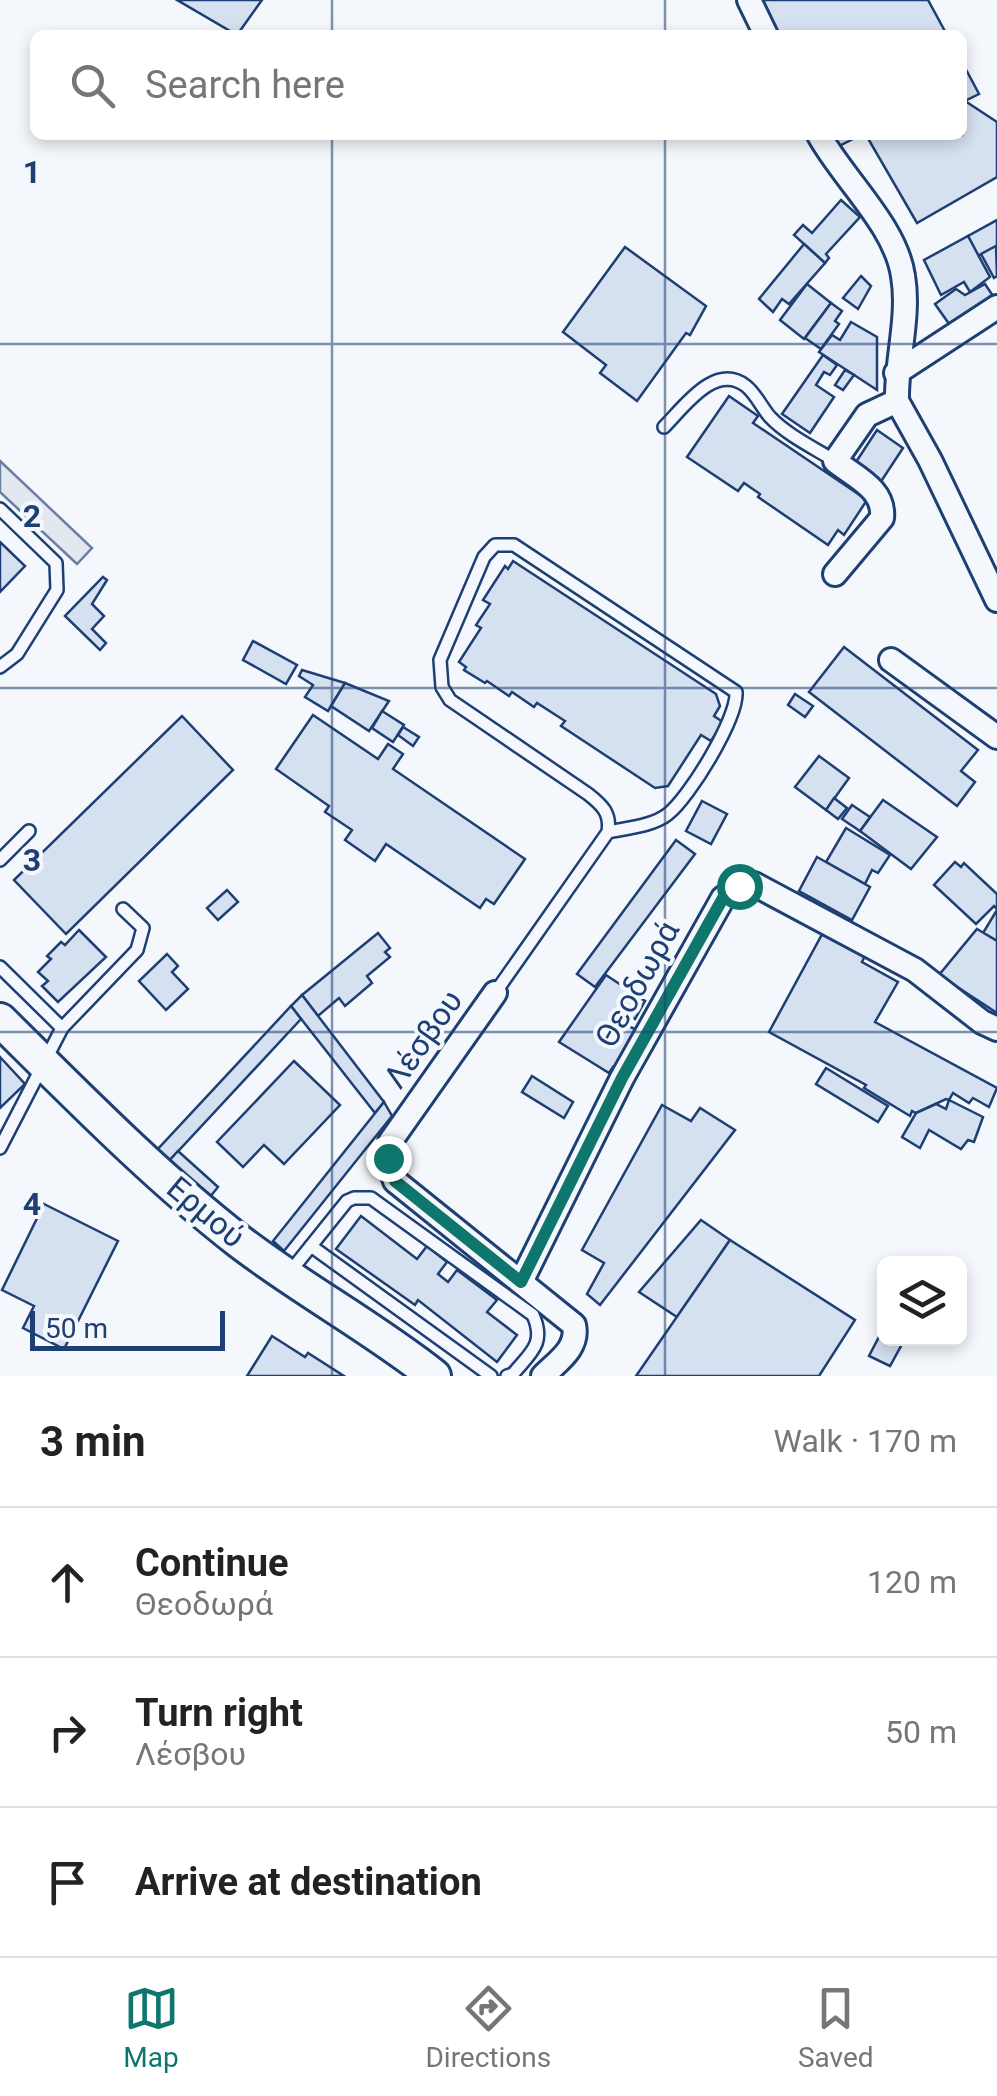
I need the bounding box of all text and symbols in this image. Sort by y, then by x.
search box [30,30,967,140]
icon: search [65,58,120,113]
text: Search here [145,63,345,107]
text: 1 [23,153,41,191]
text: 2 [23,497,41,535]
text: 3 [23,841,41,879]
route start [717,864,763,910]
street label: Θεοδωρά [587,914,687,1054]
street label: Λέσβου [376,983,470,1095]
route end [366,1136,412,1182]
street label: Ερμού [159,1168,253,1256]
text: 4 [23,1185,41,1223]
map controls [877,1256,967,1346]
button: layers [877,1256,967,1346]
scale bar [30,1306,225,1350]
text: 50 m [45,1312,108,1345]
text: 3 min [40,1417,146,1466]
text: Walk · 170 m [774,1422,957,1460]
text: Continue [135,1541,289,1585]
icon: ahead [40,1555,95,1610]
text: 120 m [867,1563,957,1601]
text: Θεοδωρά [135,1585,273,1623]
text: Turn right [135,1691,303,1735]
icon: right [40,1705,95,1760]
text: 50 m [885,1713,957,1751]
text: Λέσβου [135,1735,246,1773]
icon: arrive [40,1855,95,1910]
text: Arrive at destination [135,1860,482,1904]
tab: Map [123,1981,179,2074]
tab: Directions [425,1981,551,2074]
tab: Saved [798,1981,874,2074]

